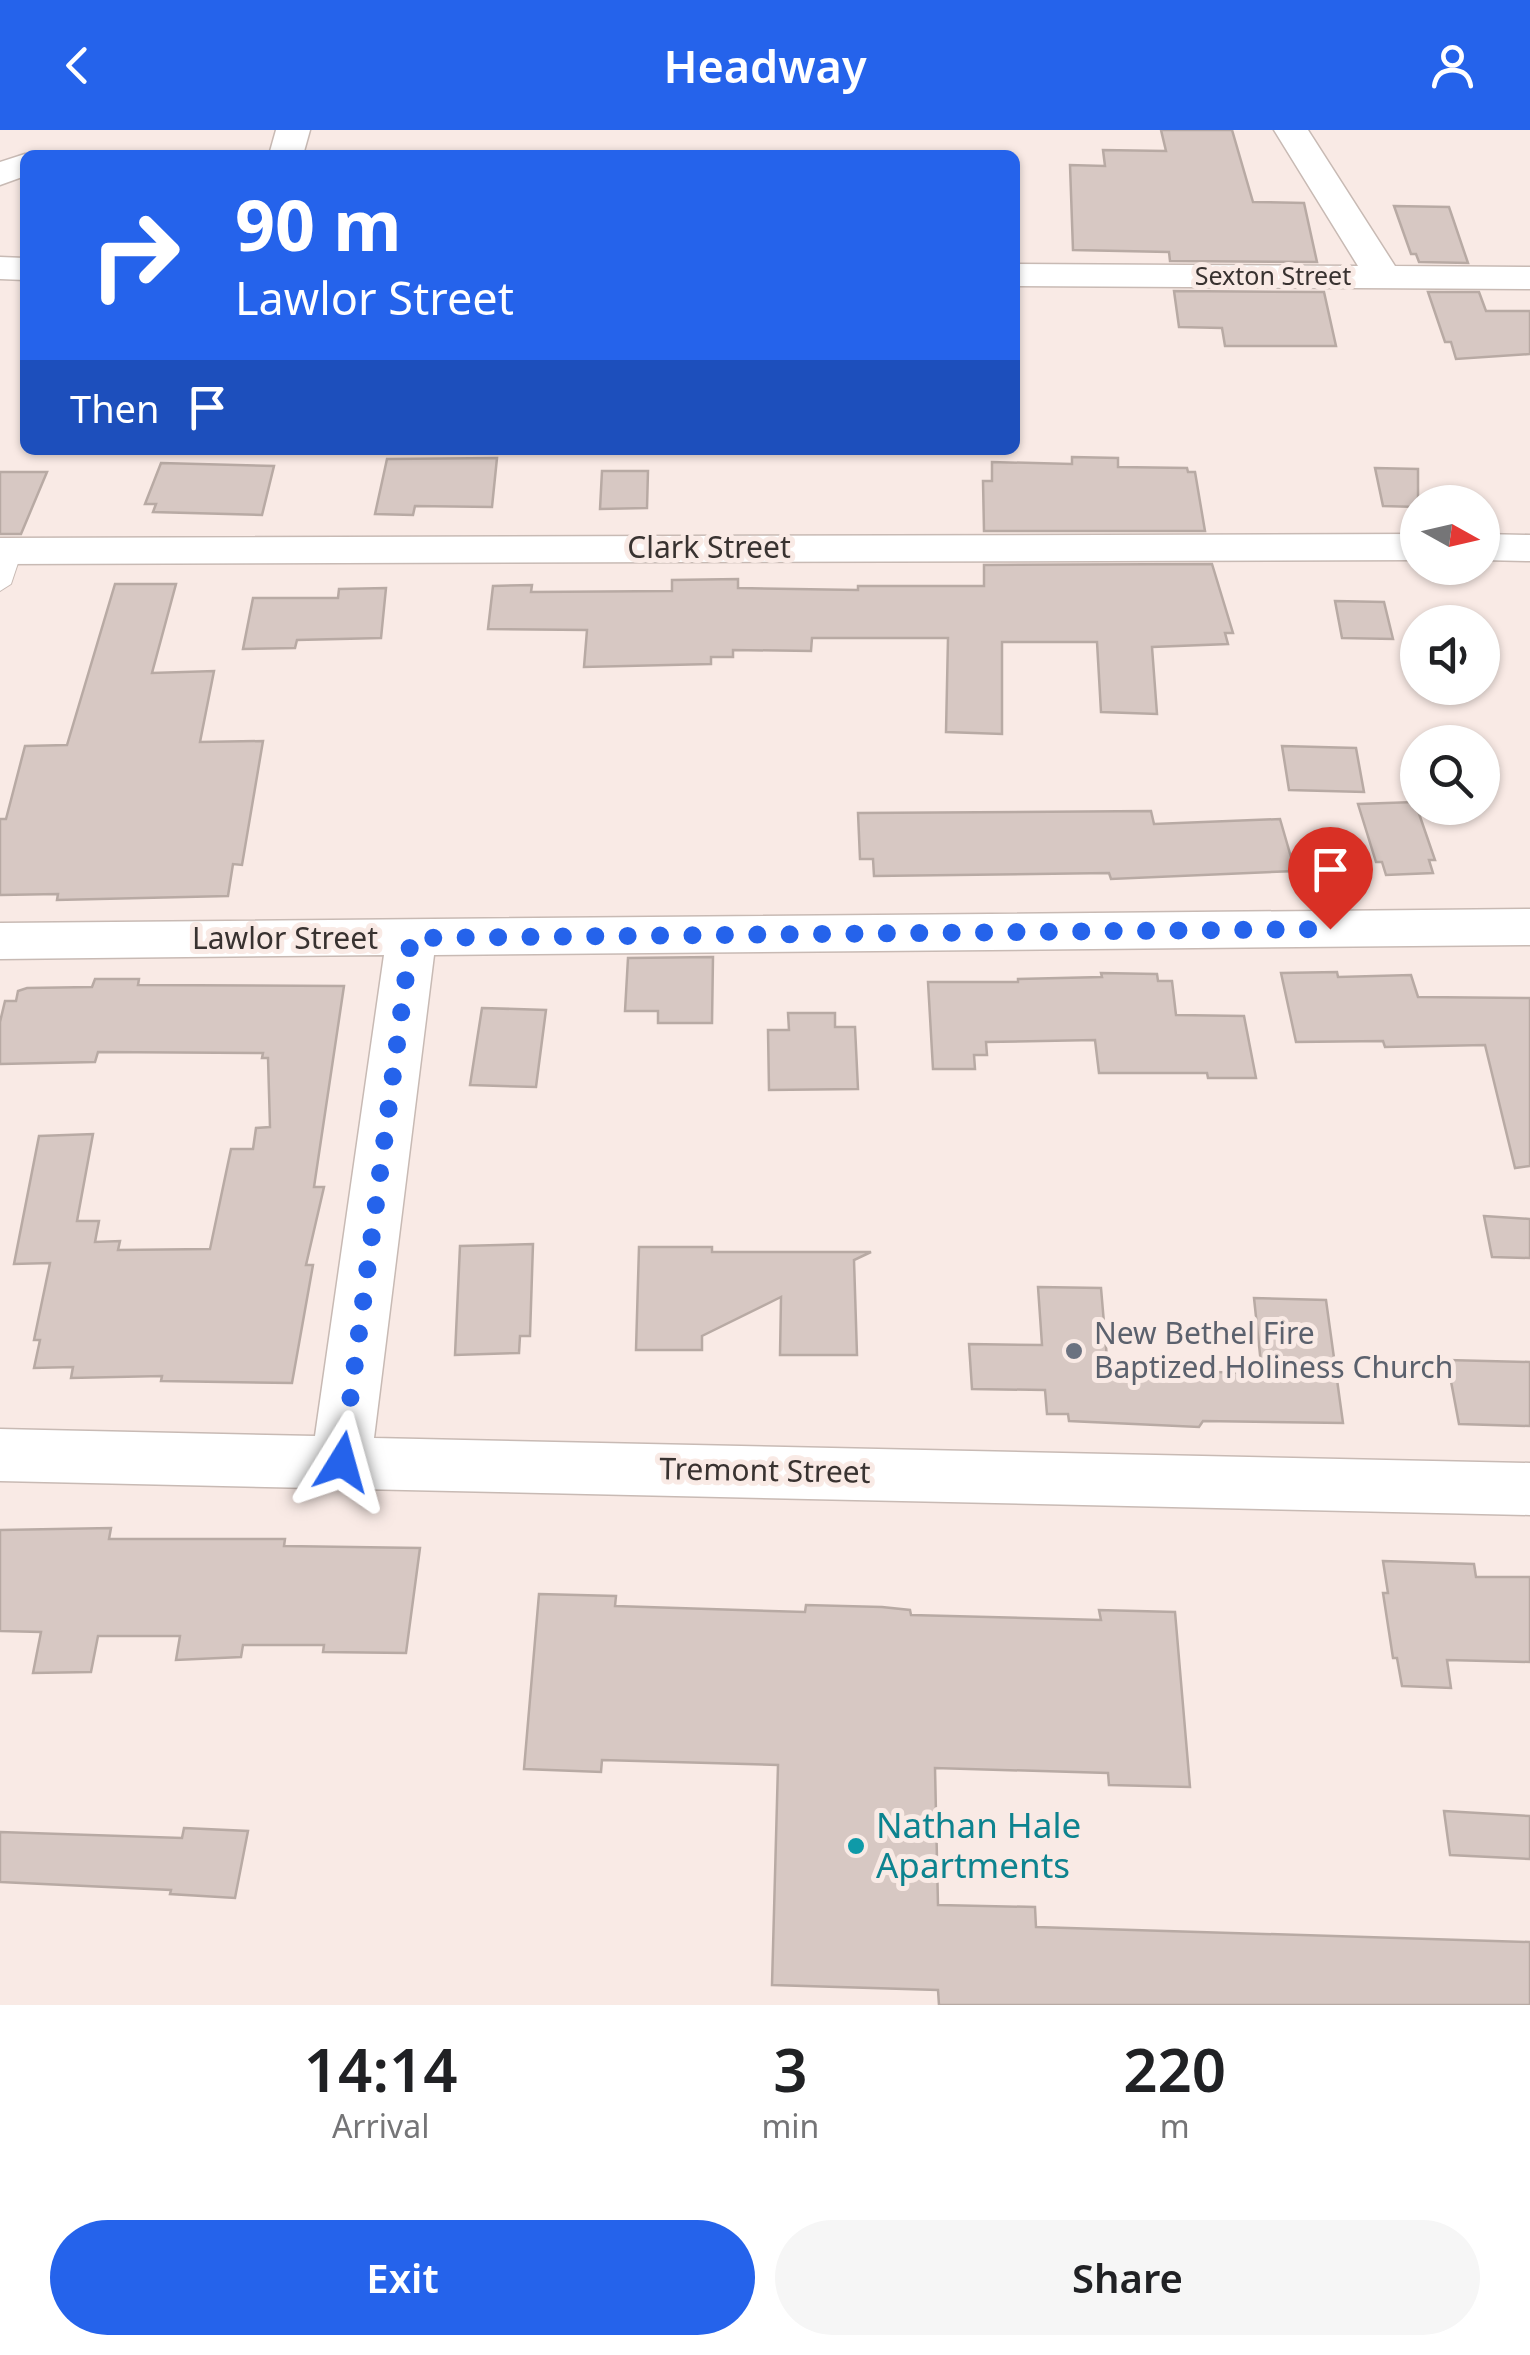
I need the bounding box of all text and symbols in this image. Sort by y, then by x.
text: Headway [663,35,867,96]
icon: back [50,38,105,93]
icon: person [1425,38,1480,93]
text: 90 m [235,176,402,272]
icon: right [70,190,200,320]
street label: Sexton Street [1195,258,1351,292]
text: Lawlor Street [235,267,514,328]
icon: arrive [180,380,235,435]
text: Then [70,382,160,434]
north arrow [1400,485,1500,585]
map controls [1400,485,1500,825]
street label: Clark Street [627,526,791,567]
button: sound [1400,605,1500,705]
button: search [1400,725,1500,825]
pin [1288,827,1373,930]
icon: arrive [1303,842,1358,897]
street label: Lawlor Street [192,917,378,958]
place label: New Bethel Fire Baptized Holiness Church [1094,1312,1453,1387]
marker: New Bethel Fire Baptized Holiness Church [1063,1340,1085,1362]
position arrow [290,1410,394,1514]
street label: Tremont Street [659,1447,871,1492]
place label: Nathan Hale Apartments [876,1801,1081,1888]
marker: Nathan Hale Apartments [845,1835,867,1857]
text: 14:14 [304,2028,458,2110]
text: 3 [773,2028,808,2110]
text: 220 [1123,2028,1226,2110]
text: Arrival [332,2104,430,2147]
text: min [761,2104,819,2147]
text: m [1160,2104,1190,2147]
button: Exit [50,2220,755,2335]
button: Share [775,2220,1480,2335]

